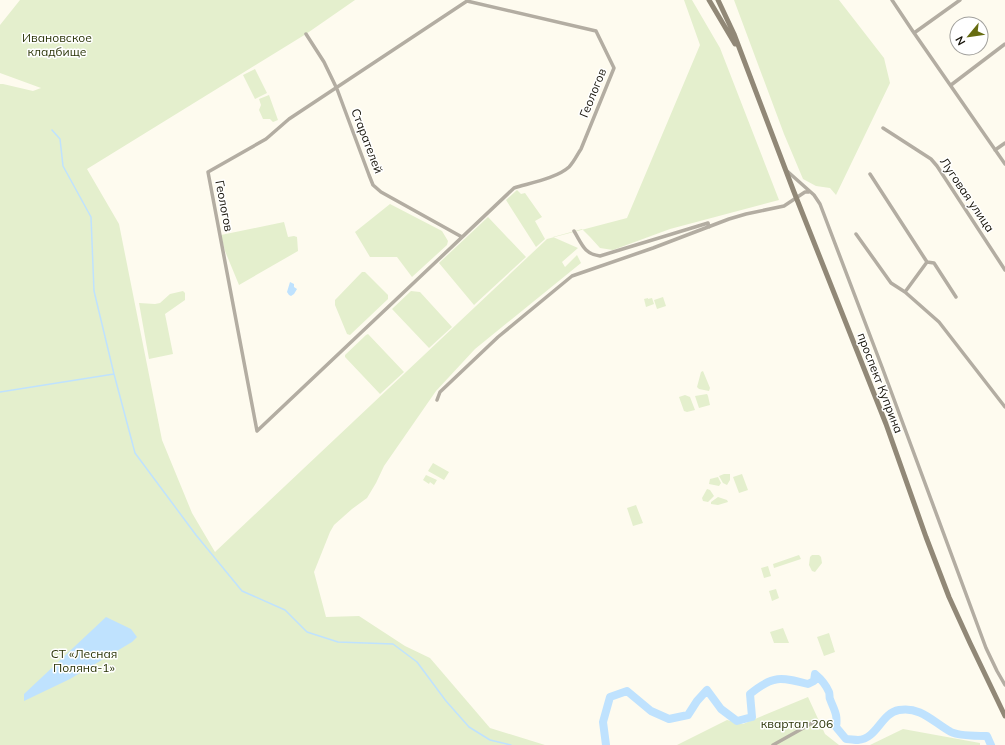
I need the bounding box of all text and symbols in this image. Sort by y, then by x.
north arrow [949,16,989,56]
park label: Ивановское кладбище [22,30,92,59]
text: N [952,34,968,48]
street label: Геологов [576,66,609,120]
street label: Старателей [348,106,387,176]
street label: Луговая улица [937,155,998,235]
street label: Геологов [212,179,237,233]
street label: проспект Куприна [854,330,907,435]
park label: СТ «Лесная Поляна-1» [51,646,117,675]
park label: квартал 206 [761,716,833,731]

